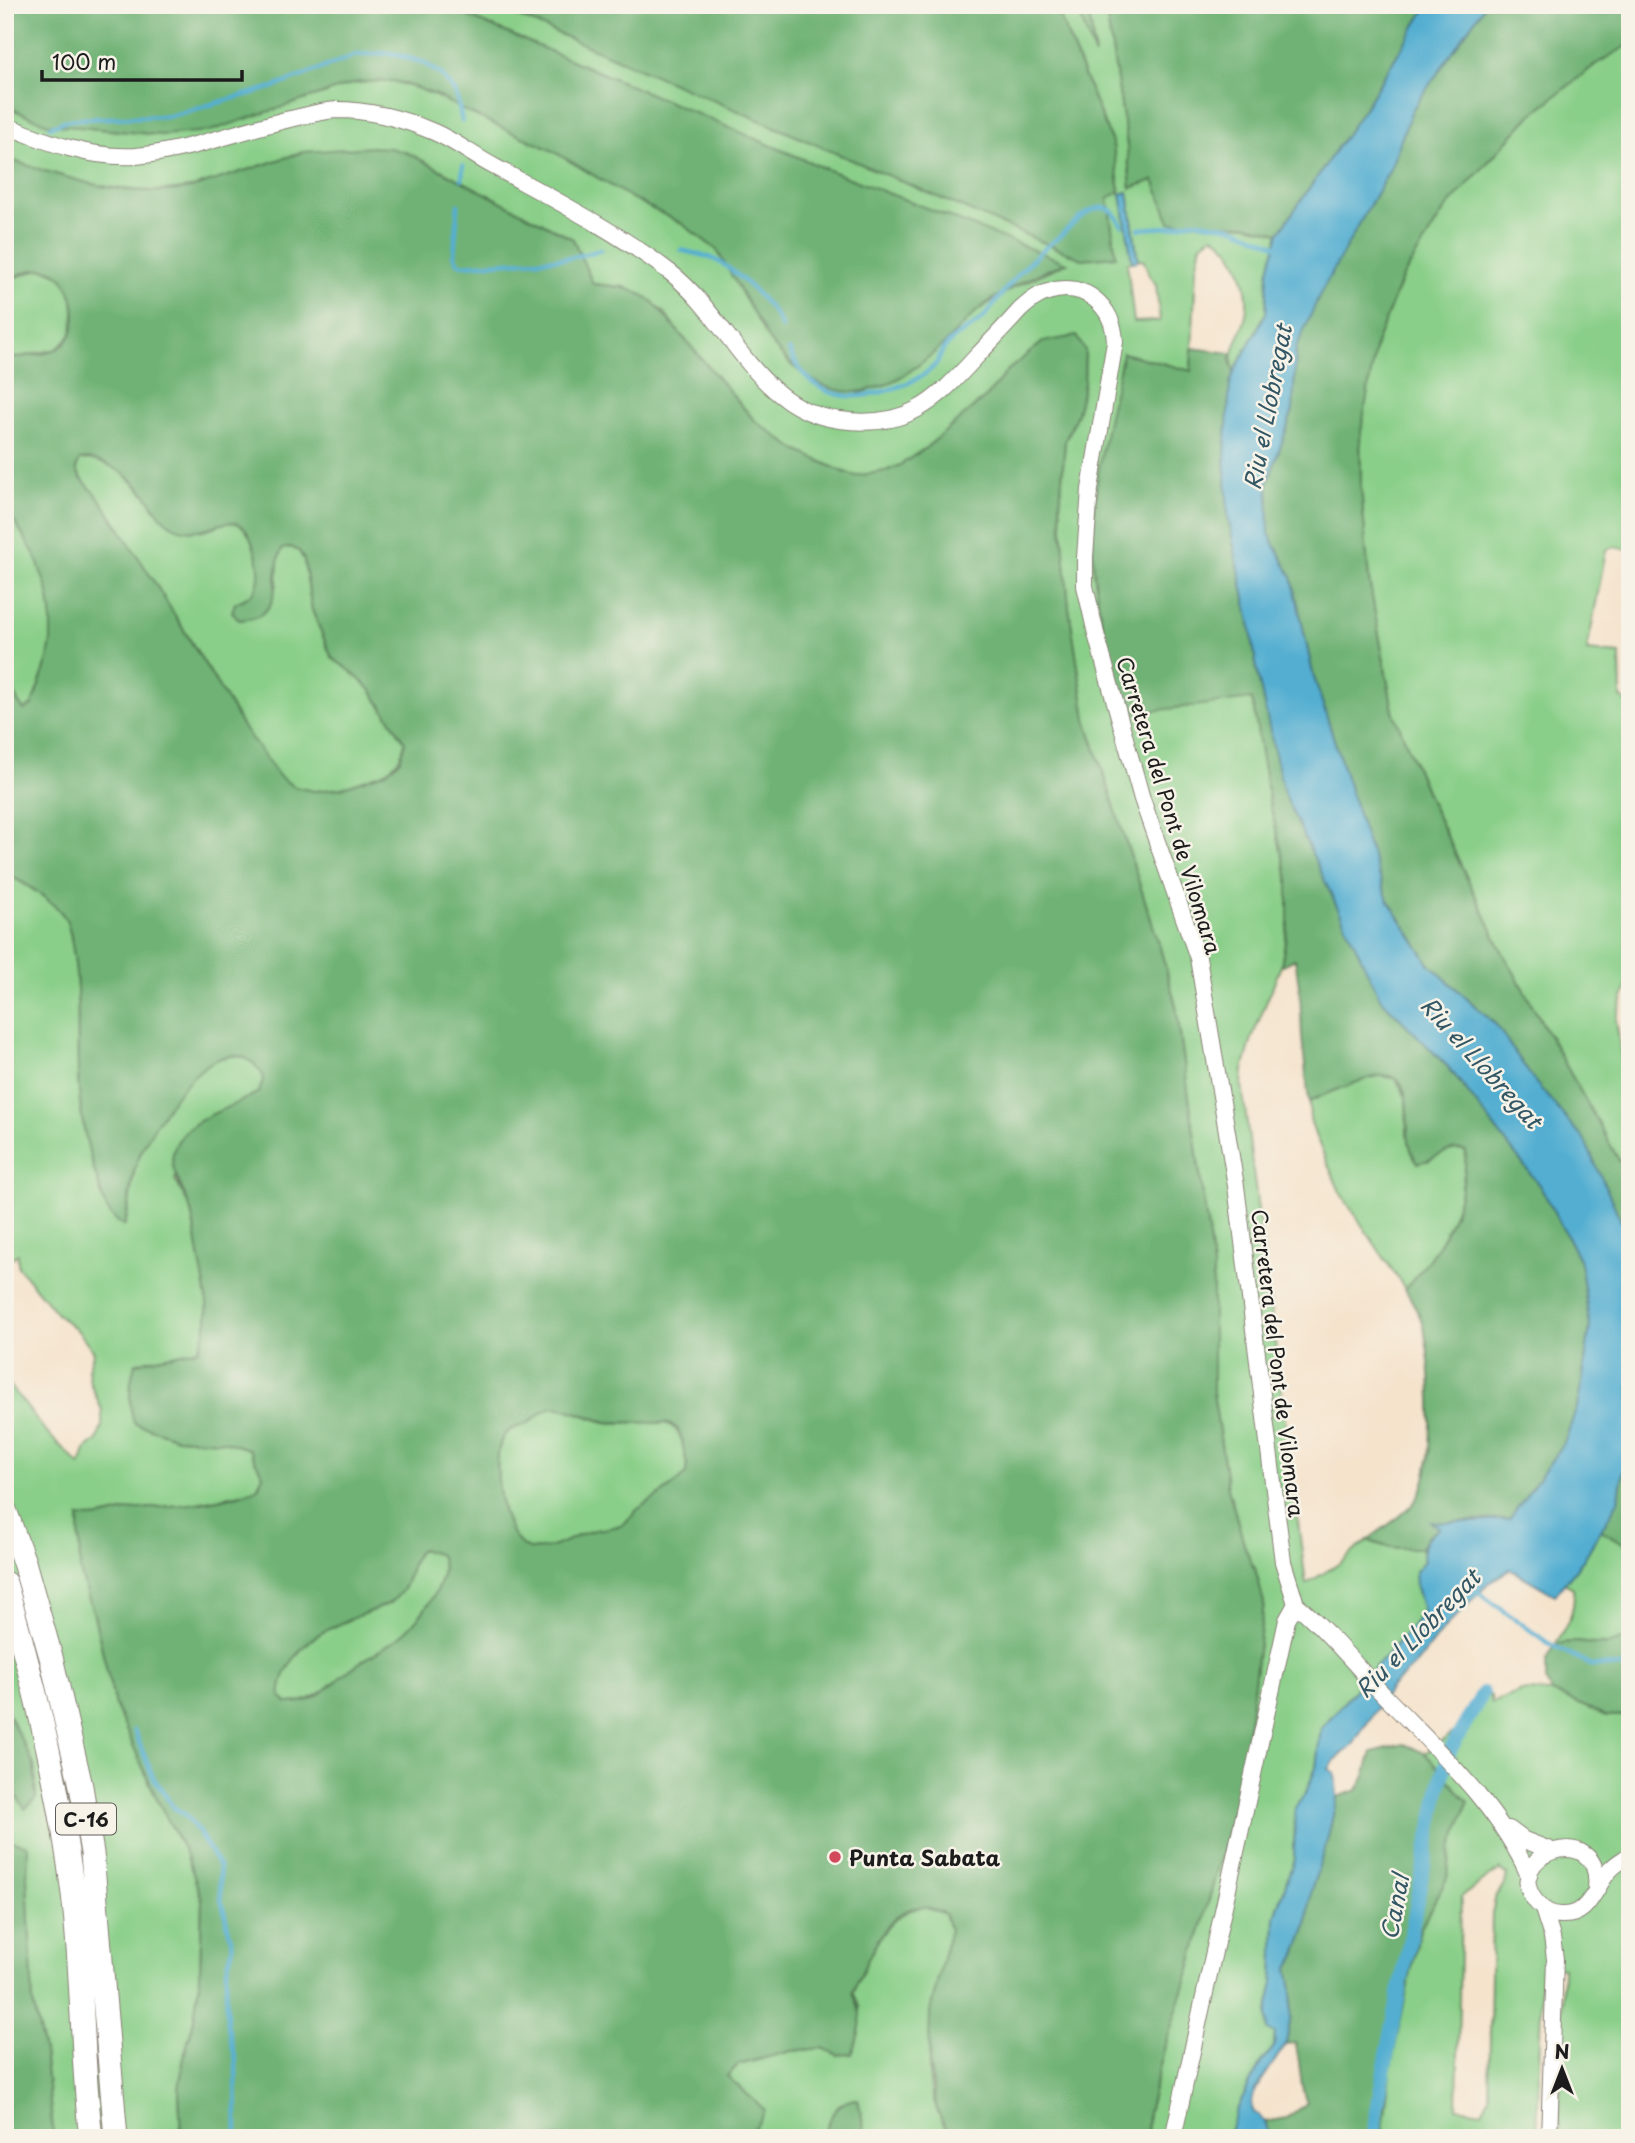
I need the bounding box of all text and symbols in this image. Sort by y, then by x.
scale bar [42,38,242,82]
text: 100 m [52,45,116,77]
water label: Riu el Llobregat [1234,319,1301,492]
street label: Carretera del Pont de Vilomara [1109,652,1231,959]
water label: Riu el Llobregat [1413,988,1553,1138]
street label: Carretera del Pont de Vilomara [1244,1207,1314,1520]
water label: Riu el Llobregat [1346,1559,1489,1705]
road number: C-16 [56,1803,116,1834]
place label: Punta Sabata [849,1841,1000,1873]
marker: Punta Sabata [827,1849,843,1865]
water label: Canal [1371,1868,1418,1942]
north arrow [1526,2035,1596,2104]
text: N [1554,2037,1570,2065]

